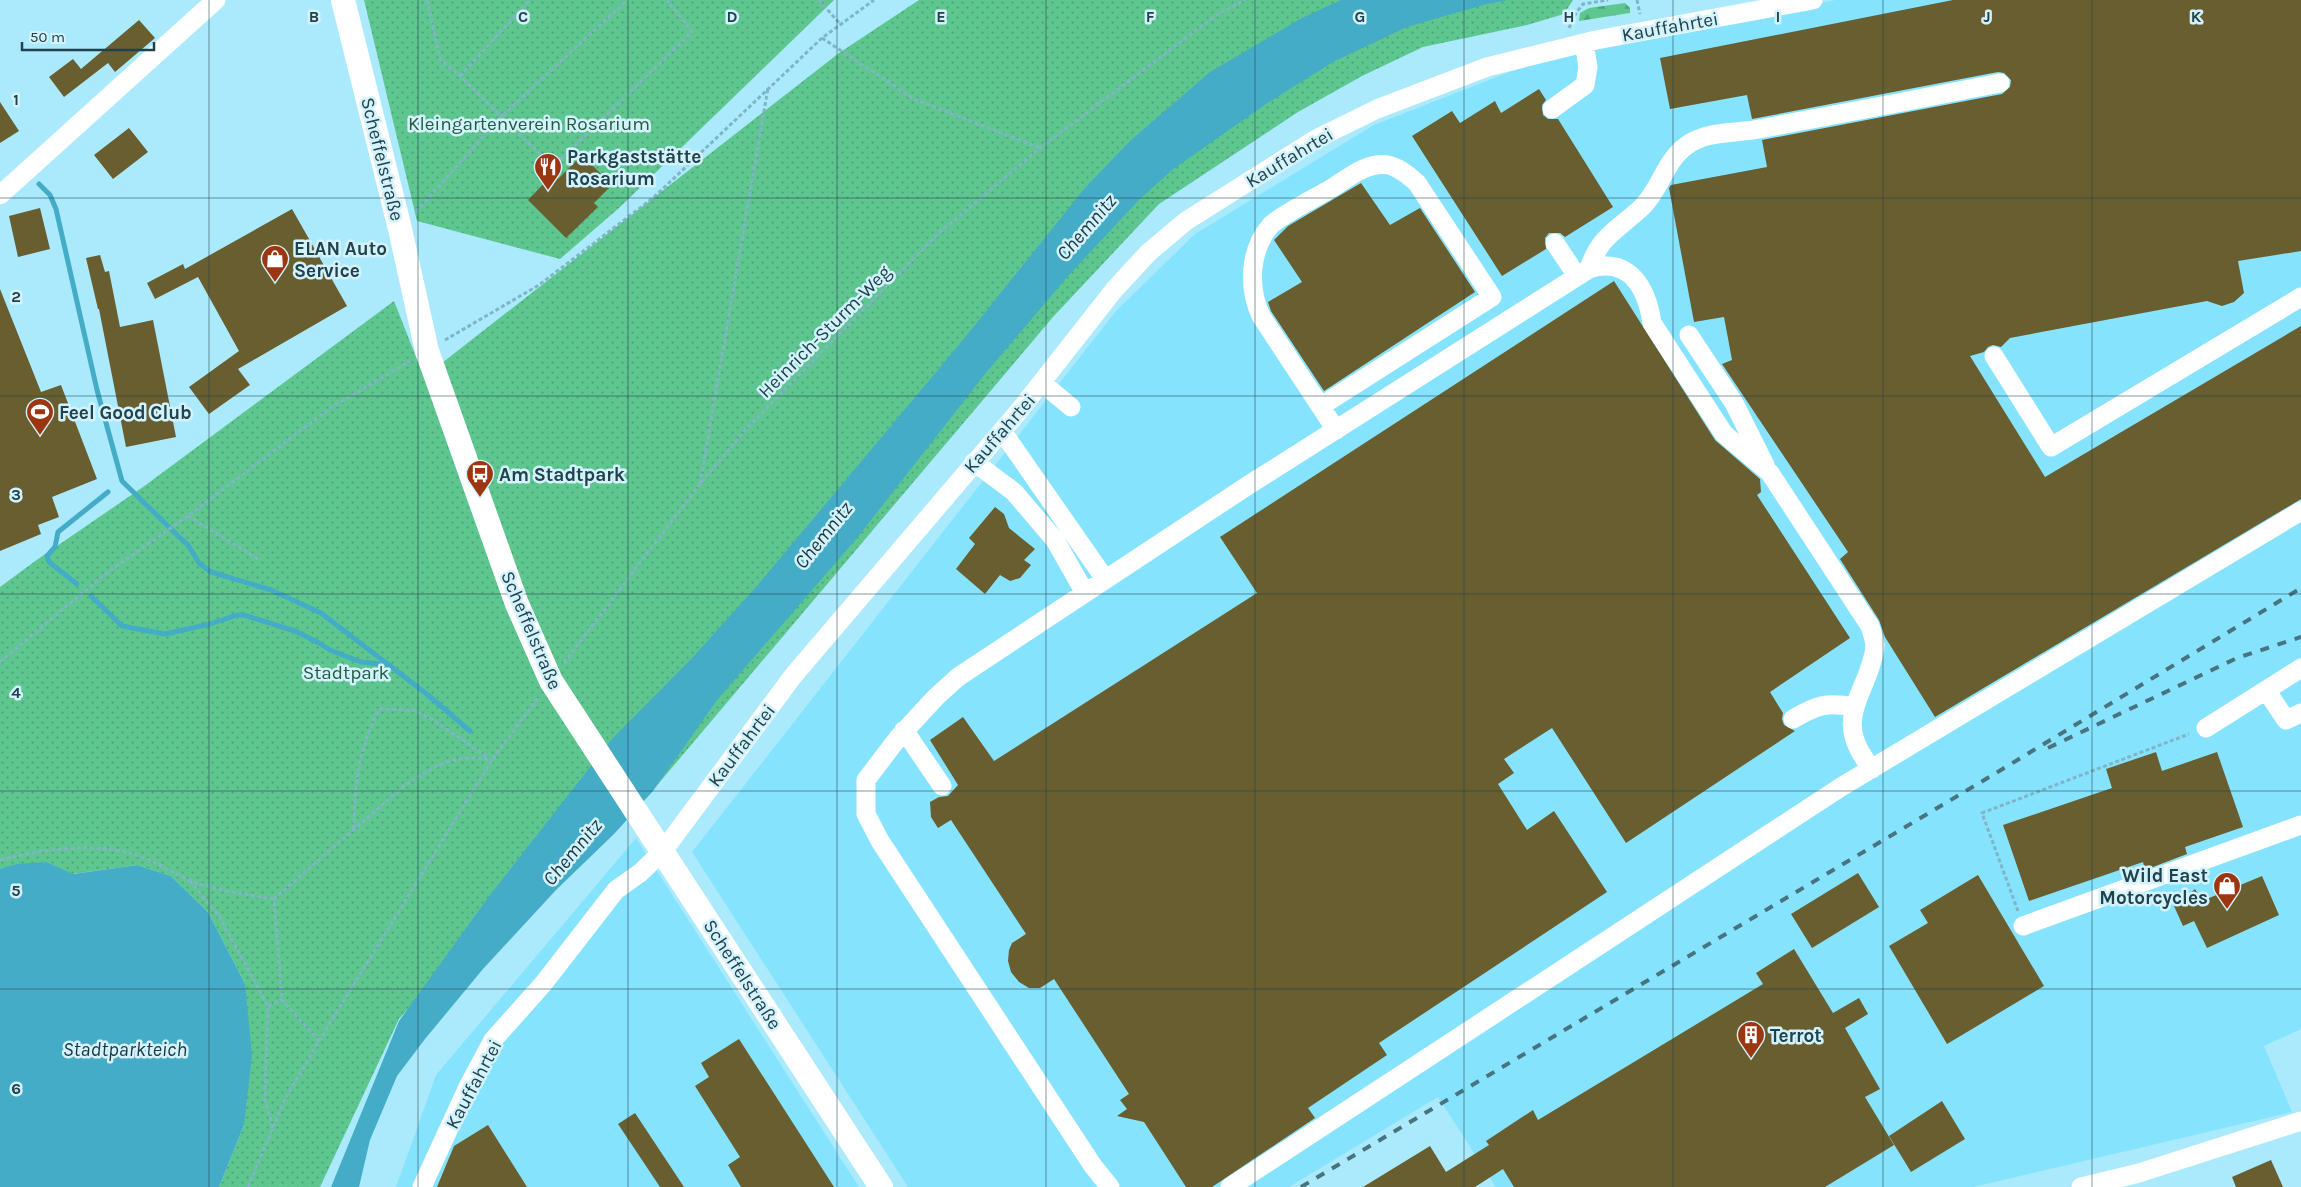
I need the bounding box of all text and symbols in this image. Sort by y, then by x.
text: B [309,7,319,26]
text: C [518,7,528,26]
text: D [727,7,738,26]
text: E [936,7,946,26]
text: F [1146,7,1155,26]
text: G [1355,7,1365,26]
text: H [1563,7,1575,26]
text: I [1776,7,1780,26]
text: J [1983,7,1991,26]
text: K [2191,7,2202,26]
street label: Kauffahrtei [1620,8,1720,46]
scale bar [22,20,155,52]
text: 50 m [30,28,65,46]
text: 1 [13,90,19,109]
street label: Scheffelstraße [356,95,408,223]
park label: Kleingartenverein Rosarium [408,113,650,135]
street label: Kauffahrtei [1242,123,1337,192]
place label: Parkgaststätte Rosarium [567,146,701,190]
restaurant icon: Parkgaststätte Rosarium [533,152,563,191]
water label: Chemnitz [1052,189,1121,265]
place label: ELAN Auto Service [294,238,387,282]
shop icon: ELAN Auto Service [260,244,290,283]
street label: Heinrich-Sturm-Weg [754,261,896,403]
text: 2 [11,287,21,306]
street label: Kauffahrtei [959,389,1040,478]
sports icon: Feel Good Club [25,397,55,436]
place label: Feel Good Club [59,402,192,424]
bus stop icon: Am Stadtpark [465,459,495,498]
place label: Am Stadtpark [499,464,625,486]
text: 3 [11,485,21,504]
water label: Chemnitz [789,497,858,573]
street label: Scheffelstraße [496,568,566,693]
park label: Stadtpark [303,662,390,684]
text: 4 [11,683,21,702]
street label: Kauffahrtei [704,700,780,791]
water label: Chemnitz [538,814,607,890]
place label: Wild East Motorcycles [2099,865,2208,909]
shop icon: Wild East Motorcycles [2212,871,2242,910]
text: 5 [11,881,21,900]
street label: Scheffelstraße [698,916,786,1034]
building icon: Terrot [1736,1020,1766,1059]
place label: Terrot [1770,1025,1822,1047]
street label: Kauffahrtei [441,1036,507,1133]
water label: Stadtparkteich [63,1038,187,1061]
text: 6 [11,1079,21,1098]

